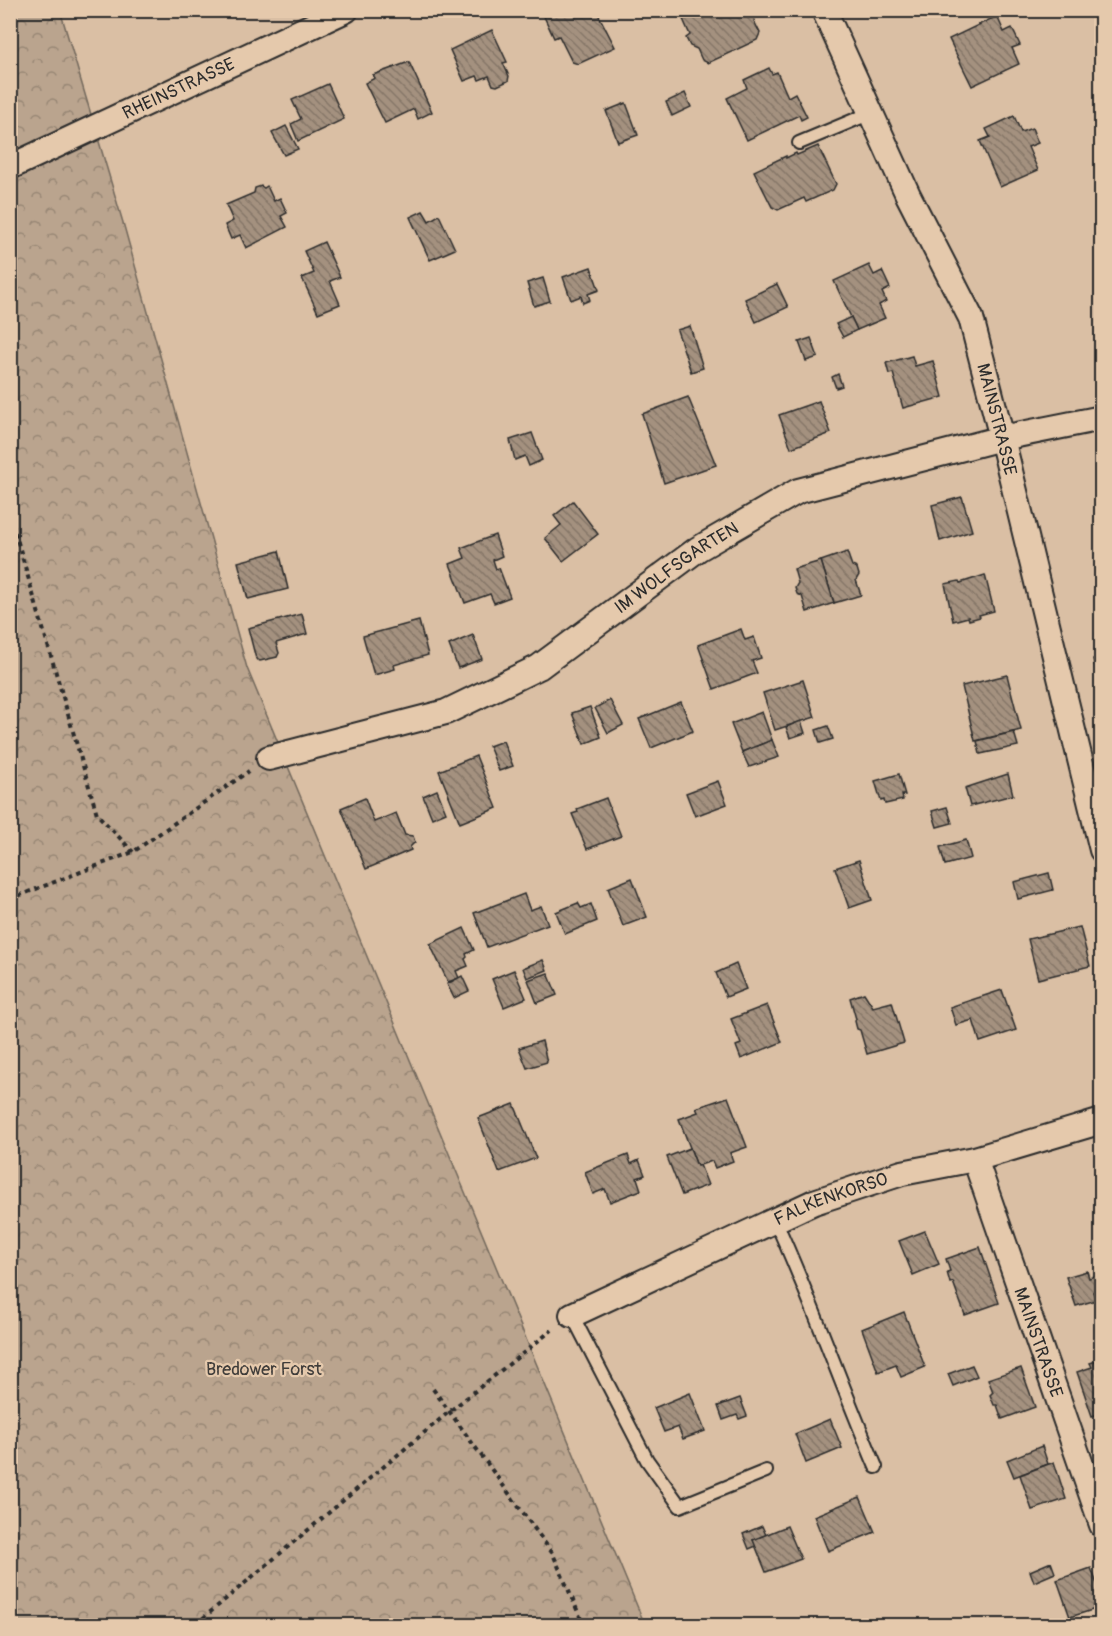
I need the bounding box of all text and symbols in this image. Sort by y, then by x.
street label: RHEINSTRASSE [119,53,239,125]
street label: MAINSTRASSE [971,361,1022,478]
street label: IM WOLFSGARTEN [610,517,743,619]
street label: FALKENKORSO [770,1167,891,1231]
street label: MAINSTRASSE [1008,1284,1068,1400]
park label: Bredower Forst [206,1358,323,1381]

